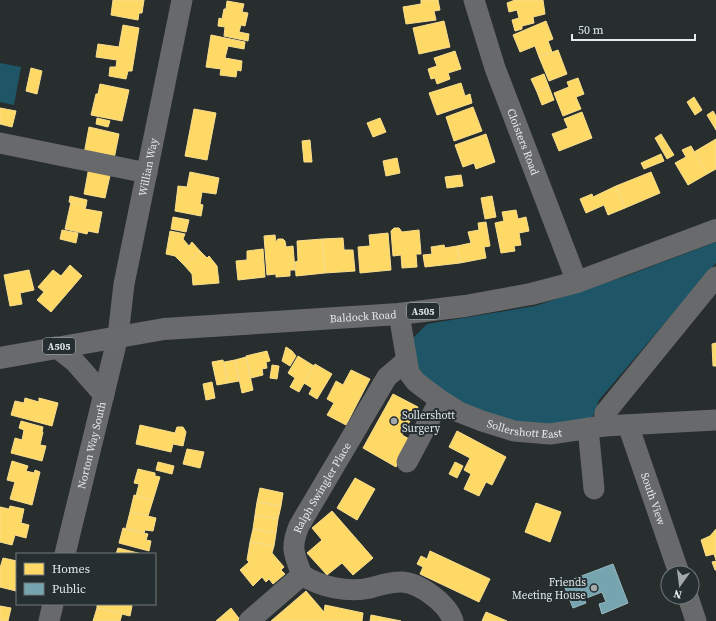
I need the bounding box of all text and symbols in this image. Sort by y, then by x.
scale bar [572,16,695,42]
text: 50 m [578,22,604,38]
street label: Cloisters Road [504,106,543,178]
street label: Willian Way [135,136,161,197]
road number: A505 [407,303,439,319]
street label: Baldock Road [329,307,398,326]
road number: A505 [43,338,75,354]
street label: Norton Way South [74,400,109,490]
place label: Sollershott Surgery [402,408,455,436]
marker: Sollershott Surgery [389,416,399,426]
street label: Sollershott East [485,416,563,442]
street label: Ralph Swingler Place [289,439,355,535]
street label: South View [637,470,670,528]
legend [16,553,156,605]
text: Homes [52,561,90,577]
north arrow [660,565,700,605]
place label: Friends Meeting House [512,575,586,603]
text: Public [52,581,86,597]
marker: Friends Meeting House [589,583,599,593]
text: N [672,586,683,602]

